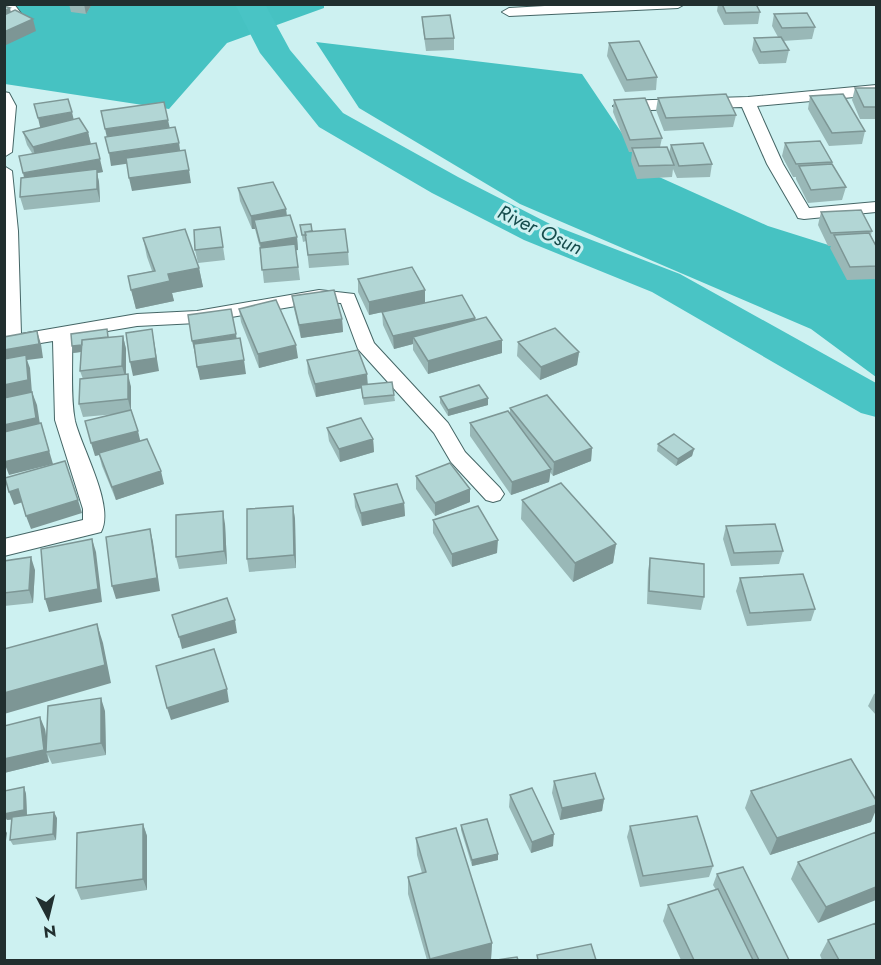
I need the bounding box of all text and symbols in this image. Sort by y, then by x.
water label: River Osun [493,198,587,262]
north arrow [18,887,78,947]
text: N [42,919,57,944]

